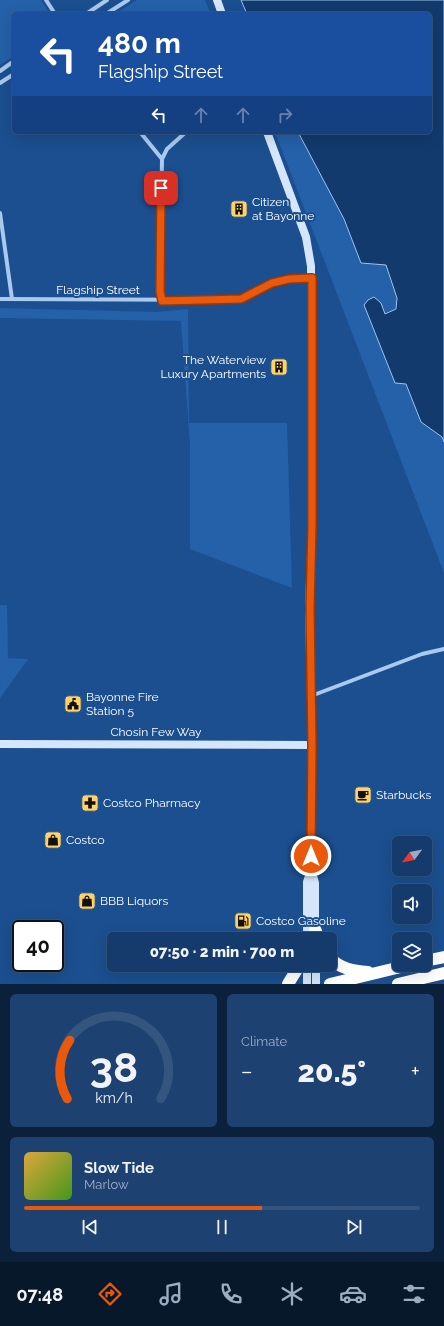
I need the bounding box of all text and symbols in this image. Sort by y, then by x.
text: 480 m [98,27,181,60]
icon: left [32,28,84,80]
text: Flagship Street [98,61,223,82]
icon: left [148,104,170,126]
icon: ahead [190,104,212,126]
icon: ahead [232,104,254,126]
icon: right [274,104,296,126]
pin [144,171,178,205]
icon: arrive [150,177,172,199]
place label: Citizen at Bayonne [252,195,314,223]
building icon: Citizen at Bayonne [229,199,249,219]
street label: Flagship Street [56,283,140,297]
place label: The Waterview Luxury Apartments [161,353,266,381]
building icon: The Waterview Luxury Apartments [269,357,289,377]
place label: Bayonne Fire Station 5 [86,690,159,718]
public building icon: Bayonne Fire Station 5 [63,694,83,714]
street label: Chosin Few Way [110,725,202,739]
cafe icon: Starbucks [353,785,373,805]
place label: Starbucks [376,788,431,802]
pharmacy icon: Costco Pharmacy [80,793,100,813]
place label: Costco Pharmacy [103,796,201,810]
shop icon: Costco [43,830,63,850]
place label: Costco [66,833,105,847]
position arrow [290,835,332,877]
north arrow [392,836,432,876]
map controls [392,836,432,972]
button: sound [392,884,432,924]
shop icon: BBB Liquors [77,891,97,911]
place label: BBB Liquors [100,894,169,908]
fuel station icon: Costco Gasoline [233,911,253,931]
place label: Costco Gasoline [256,914,346,928]
speed limit sign: 40 [12,920,64,972]
button: layers [392,932,432,972]
text: 07:50 · 2 min · 700 m [150,943,294,961]
text: Climate [241,1034,287,1049]
text: 38 [89,1042,138,1091]
text: 20.5° [298,1054,366,1089]
text: − [241,1058,253,1084]
text: + [411,1058,420,1084]
text: km/h [95,1089,132,1105]
text: Slow Tide [84,1159,154,1177]
text: Marlow [84,1177,129,1192]
icon: previous [79,1216,101,1238]
icon: pause [211,1216,233,1238]
icon: next [343,1216,365,1238]
icon: directions [96,1280,124,1308]
icon: music [157,1280,185,1308]
icon: phone [217,1280,245,1308]
icon: climate [278,1280,306,1308]
icon: car [339,1280,367,1308]
icon: filters [400,1280,428,1308]
text: 07:48 [16,1284,63,1305]

